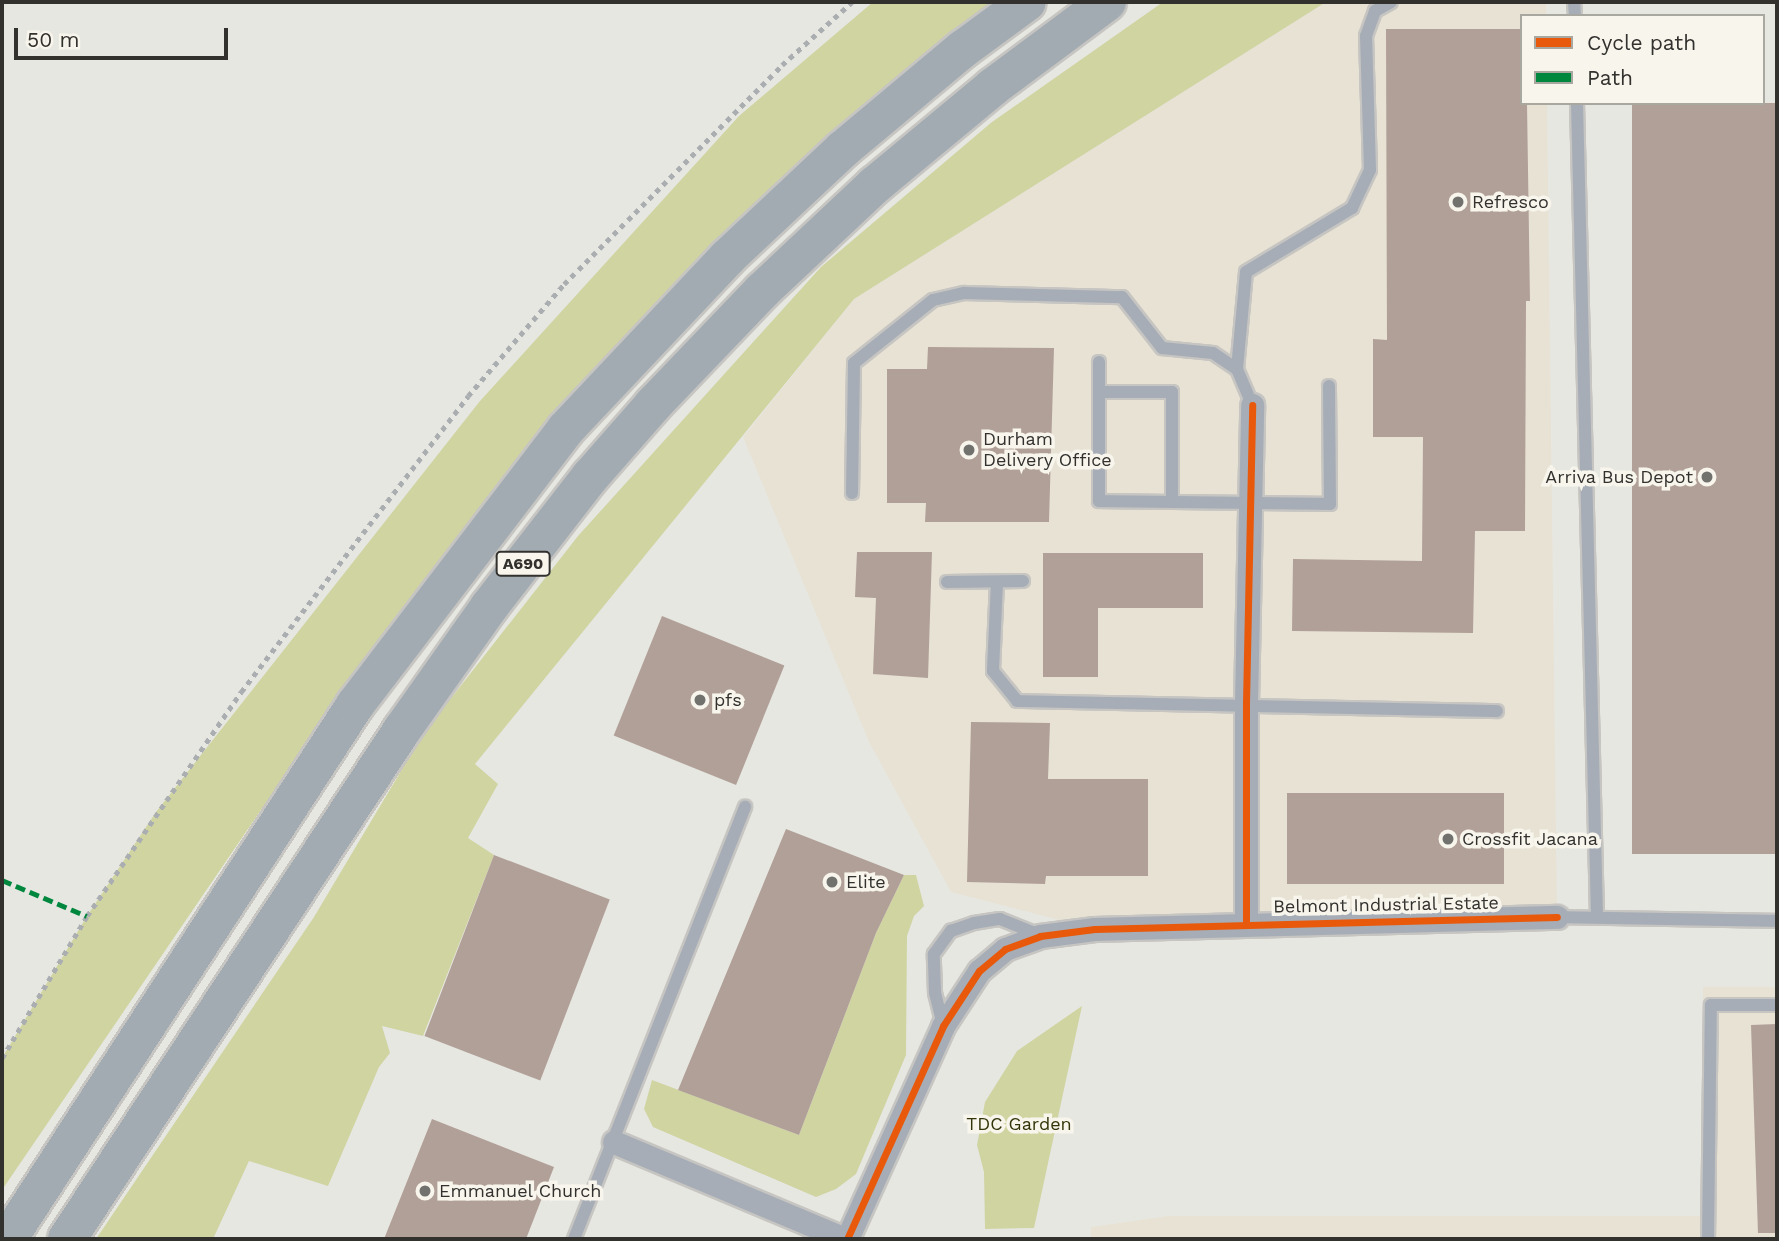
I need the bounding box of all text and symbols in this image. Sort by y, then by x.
scale bar [18,14,231,58]
legend [1520,14,1765,105]
text: 50 m [27,27,79,52]
text: Cycle path [1587,30,1696,55]
text: Path [1587,65,1633,90]
place label: Refresco [1472,191,1549,213]
marker: Refresco [1450,194,1466,210]
place label: Durham Delivery Office [983,429,1112,472]
marker: Durham Delivery Office [961,442,977,458]
place label: Arriva Bus Depot [1545,466,1693,488]
marker: Arriva Bus Depot [1699,469,1715,485]
road number: A690 [495,552,551,576]
place label: pfs [714,689,742,711]
marker: pfs [692,692,708,708]
place label: Crossfit Jacana [1462,828,1598,850]
marker: Crossfit Jacana [1440,831,1456,847]
place label: Elite [846,871,886,893]
marker: Elite [824,874,840,890]
street label: Belmont Industrial Estate [1273,892,1499,918]
park label: TDC Garden [966,1113,1072,1135]
place label: Emmanuel Church [439,1180,602,1202]
marker: Emmanuel Church [417,1183,433,1199]

